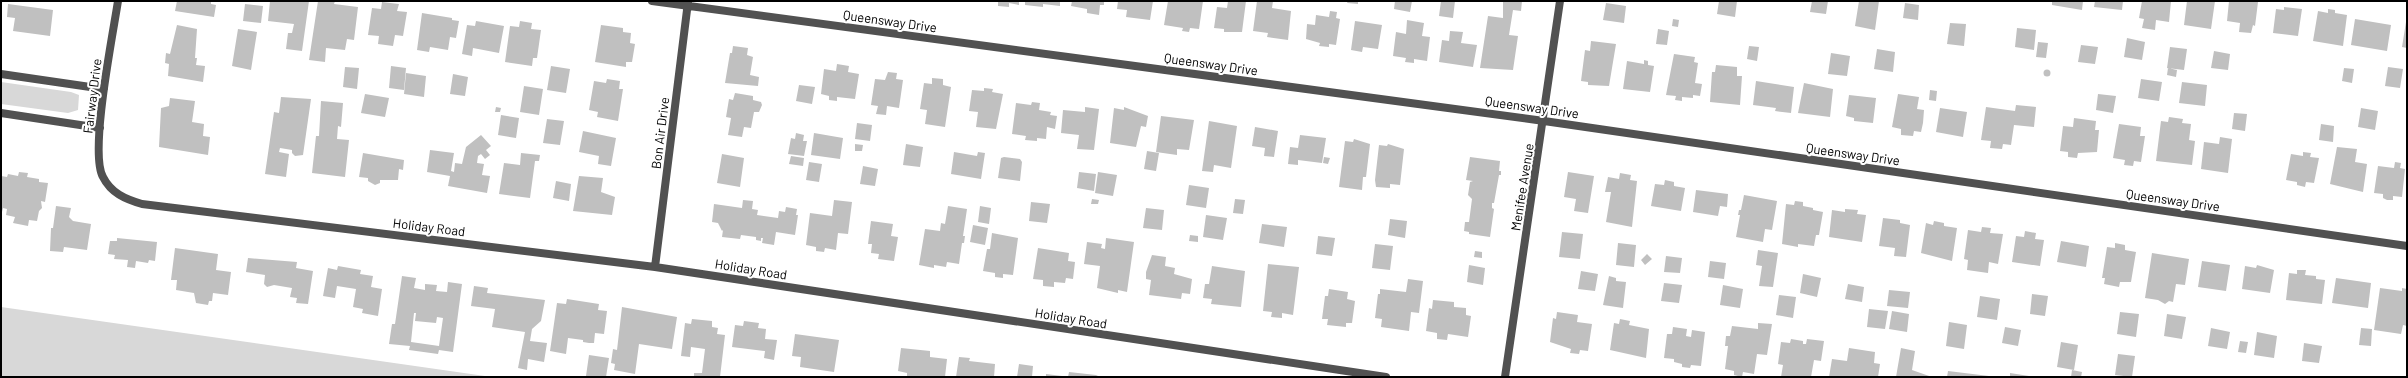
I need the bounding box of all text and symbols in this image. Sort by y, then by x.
street label: Queensway Drive [842,6,938,36]
street label: Queensway Drive [1163,49,1259,79]
street label: Fairway Drive [79,58,105,134]
street label: Queensway Drive [1484,92,1580,122]
street label: Bon Air Drive [648,96,672,170]
street label: Queensway Drive [1805,139,1901,169]
street label: Menifee Avenue [1507,142,1537,232]
street label: Queensway Drive [2125,185,2221,215]
street label: Holiday Road [392,215,466,239]
street label: Holiday Road [714,255,788,283]
street label: Holiday Road [1034,304,1108,332]

